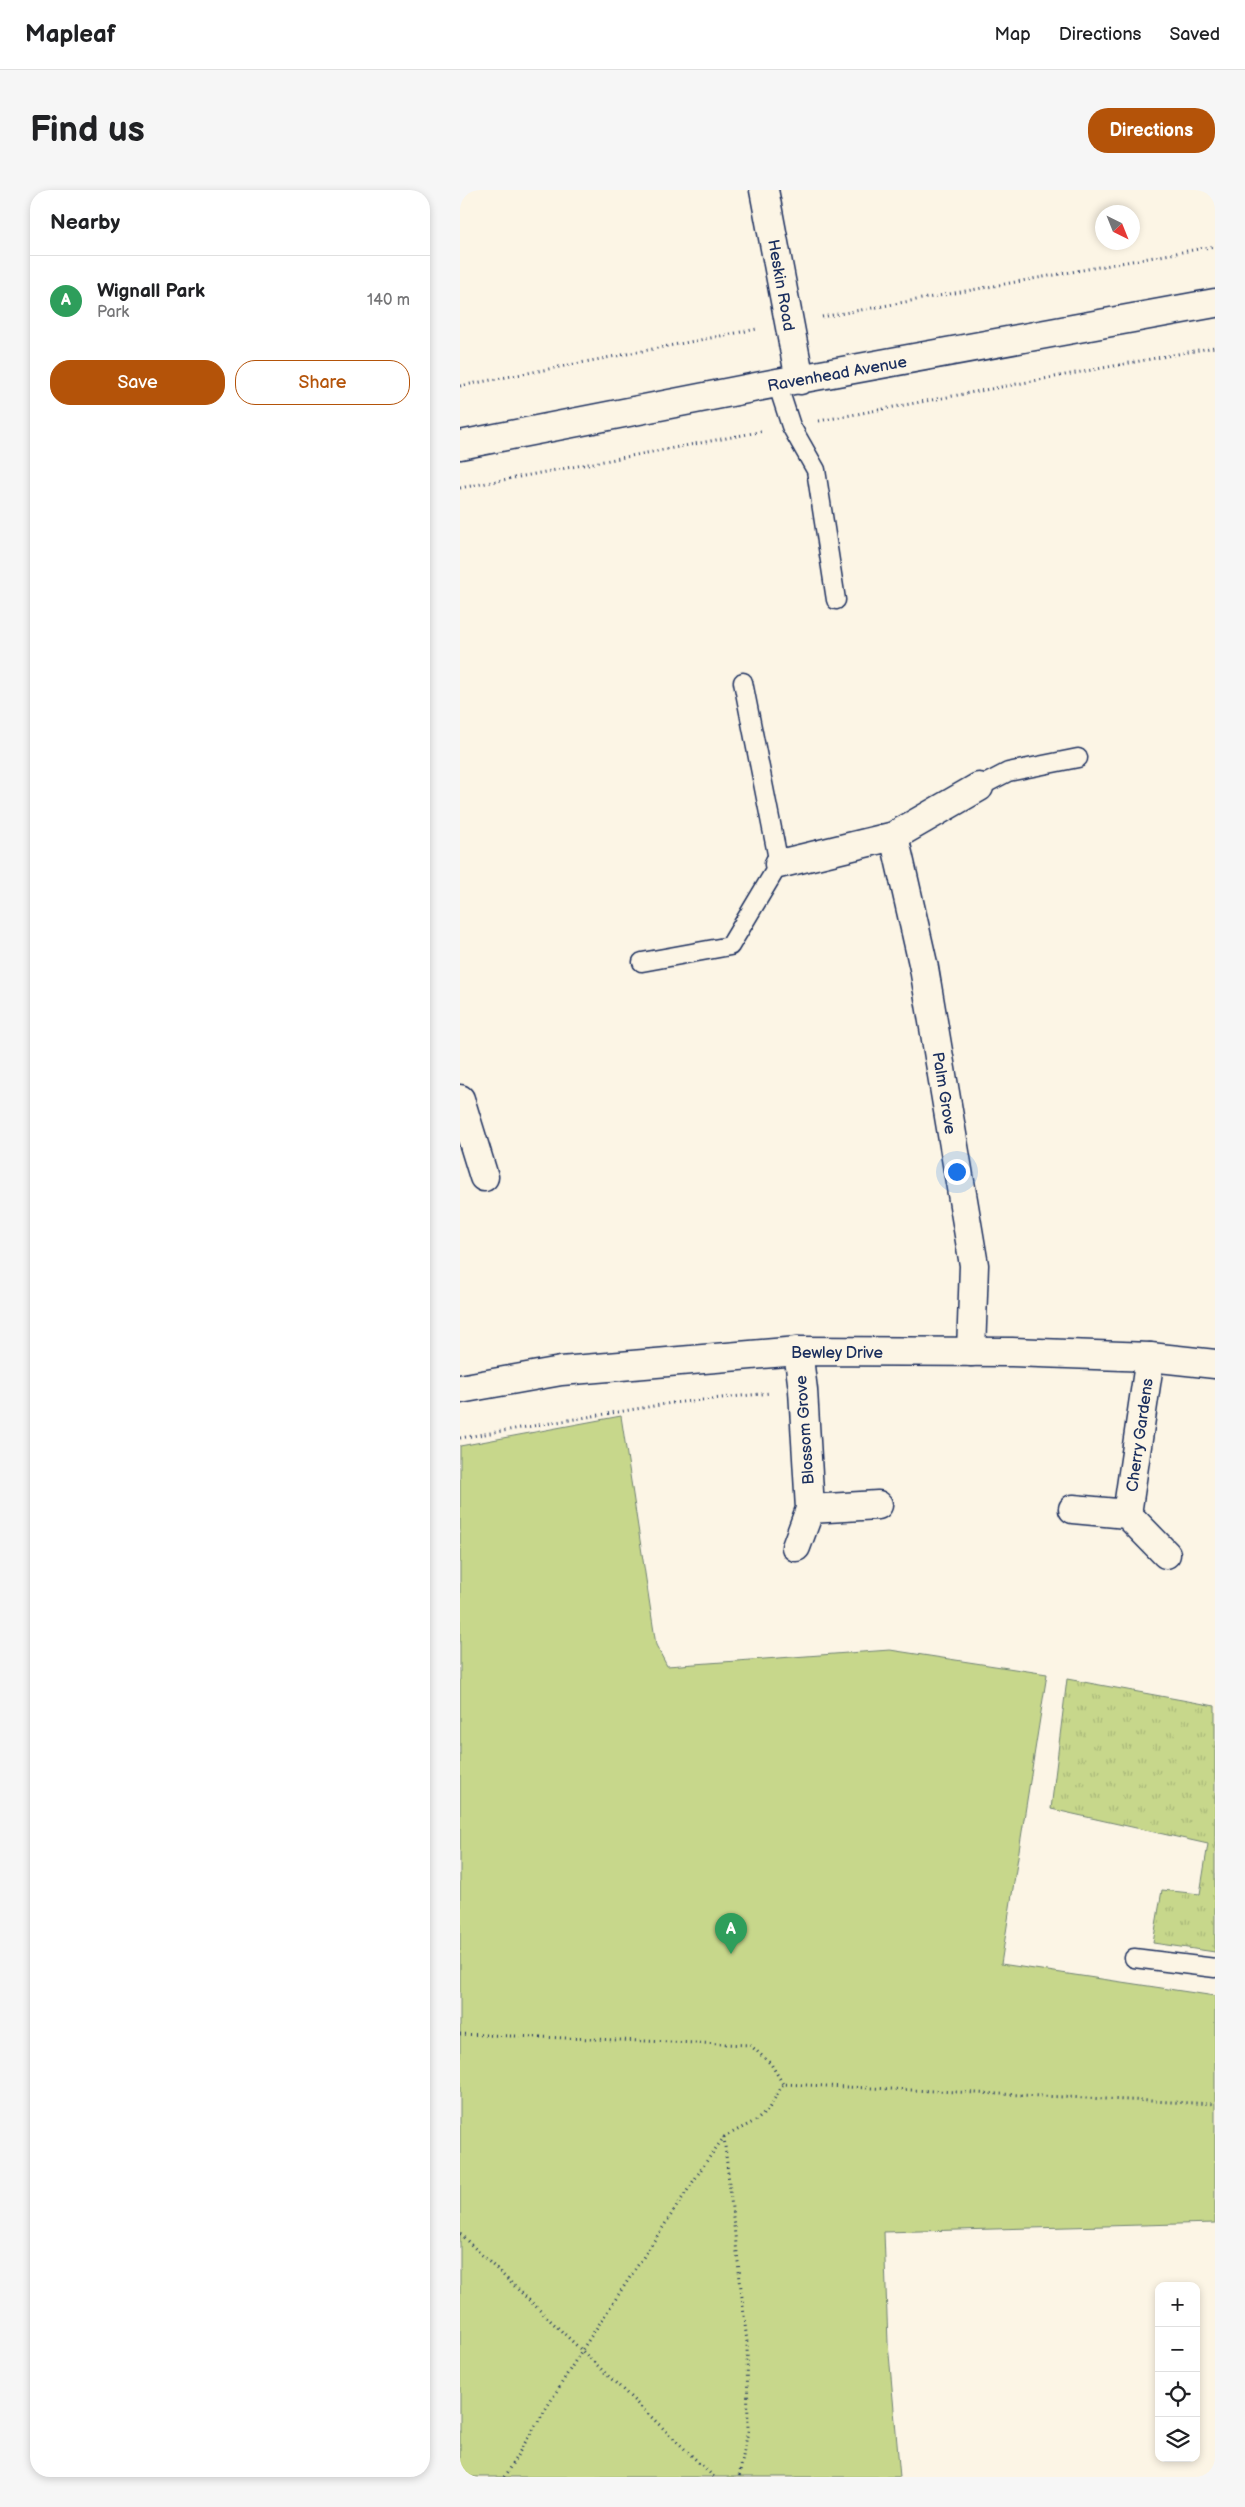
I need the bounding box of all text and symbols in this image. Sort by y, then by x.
text: Mapleaf [25,20,116,49]
text: Map [995,24,1031,45]
text: Directions [1059,24,1141,45]
text: Saved [1169,24,1220,45]
button: Directions [1088,108,1215,153]
text: Find us [30,109,145,152]
north arrow [1095,205,1140,250]
text: Nearby [50,210,120,235]
street label: Heskin Road [763,238,798,333]
text: Wignall Park [97,280,205,303]
text: A [61,291,71,310]
text: 140 m [367,291,410,310]
text: Park [97,303,129,322]
street label: Ravenhead Avenue [766,353,909,396]
button: Save [50,360,225,405]
button: Share [235,360,410,405]
street label: Palm Grove [928,1051,959,1136]
your location [944,1159,970,1185]
street label: Bewley Drive [791,1344,884,1363]
street label: Blossom Grove [792,1374,819,1485]
street label: Cherry Gardens [1123,1377,1158,1493]
pin: A [715,1913,747,1954]
map controls [1155,2282,1200,2462]
button: + [1155,2282,1200,2327]
button: − [1155,2327,1200,2372]
button: locate [1155,2372,1200,2417]
button: layers [1155,2417,1200,2462]

